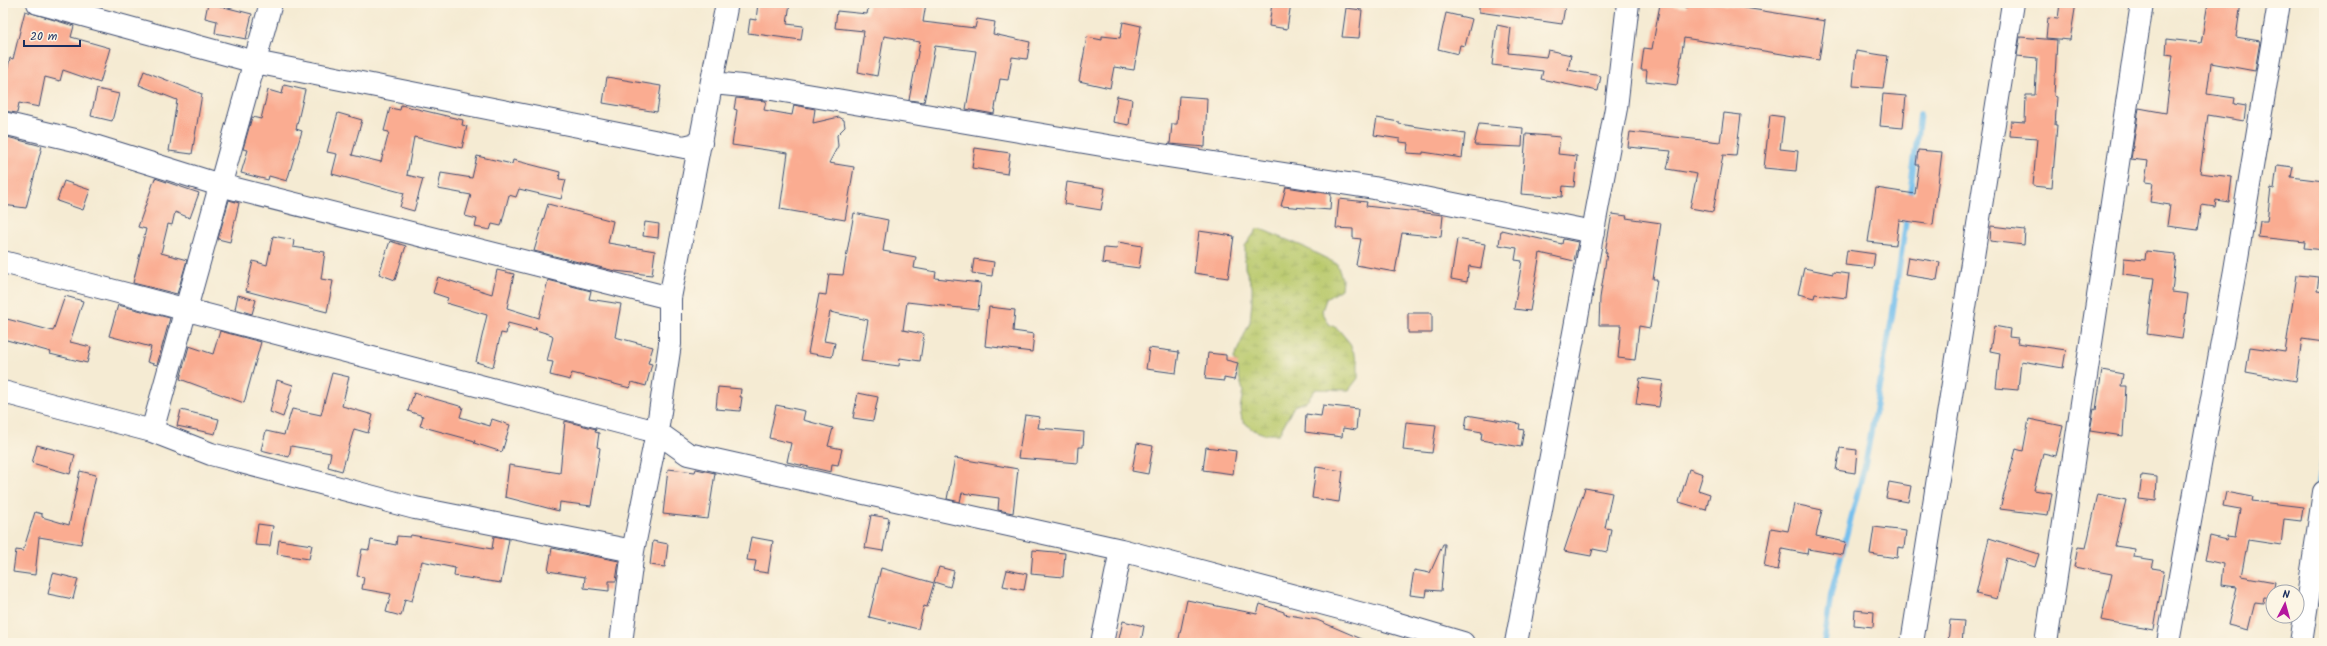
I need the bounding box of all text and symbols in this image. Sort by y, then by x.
scale bar [24,22,80,48]
text: 20 m [30,27,58,46]
north arrow [2265,584,2305,624]
text: N [2282,586,2290,604]

